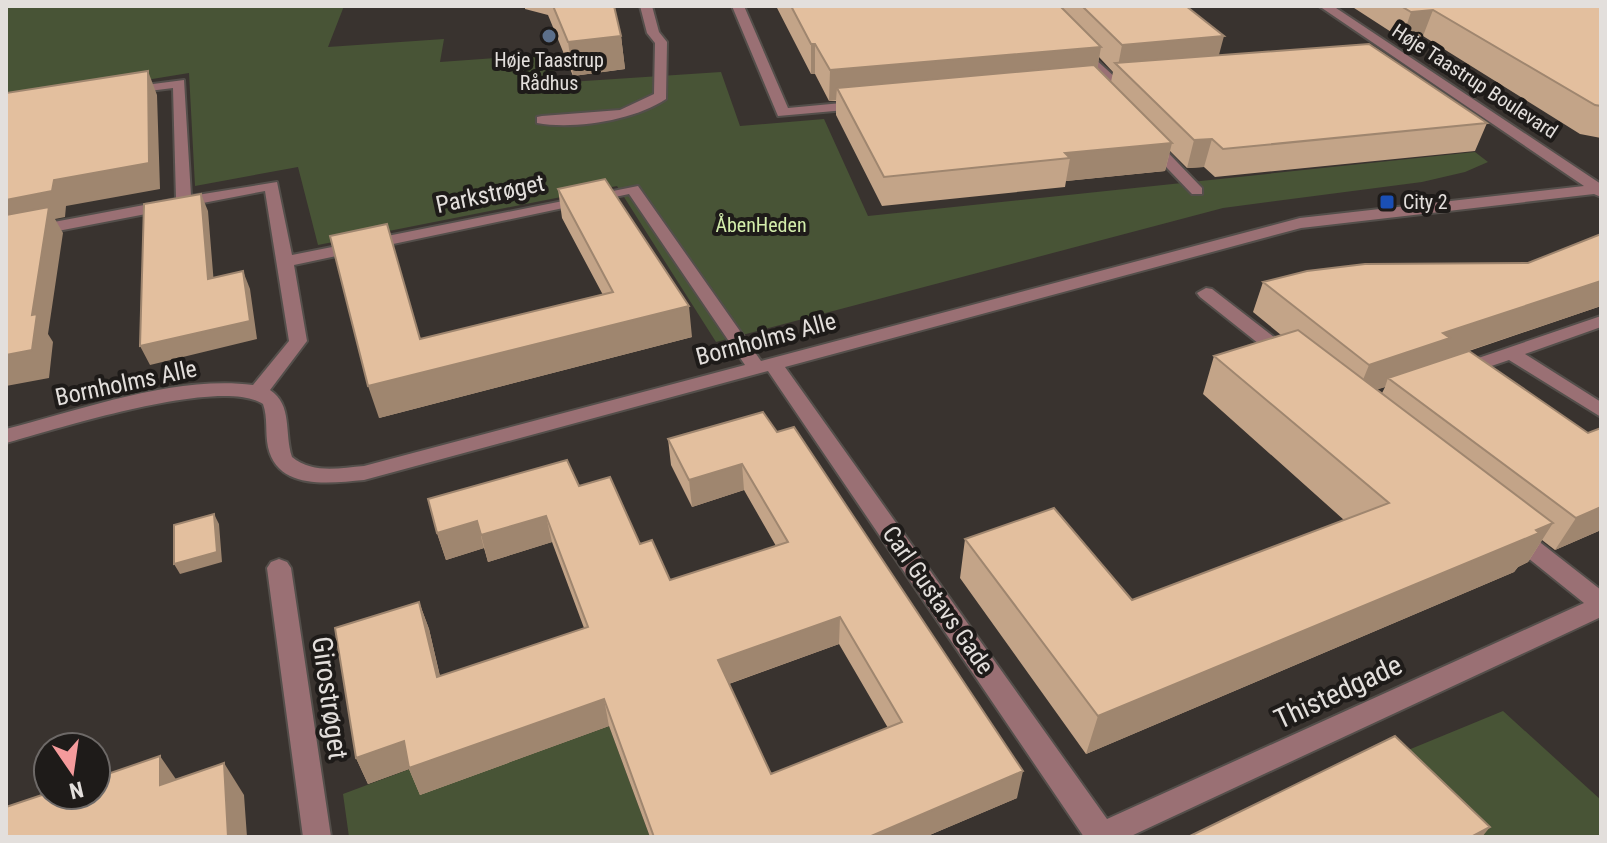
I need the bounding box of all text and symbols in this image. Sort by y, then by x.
street label: Høje Taastrup Boulevard [1388,19,1562,143]
marker: Høje Taastrup Rådhus [540,27,558,45]
place label: Høje Taastrup Rådhus [494,48,604,95]
street label: Parkstrøget [433,169,547,219]
place label: City 2 [1403,190,1448,214]
marker: City 2 [1378,193,1396,211]
park label: ÅbenHeden [715,213,807,237]
street label: Bornholms Alle [693,307,839,371]
street label: Bornholms Alle [53,354,199,412]
street label: Carl Gustavs Gade [877,521,999,679]
street label: Girostrøget [305,634,355,762]
street label: Thistedgade [1269,648,1407,736]
north arrow [32,731,112,811]
text: N [67,776,86,804]

